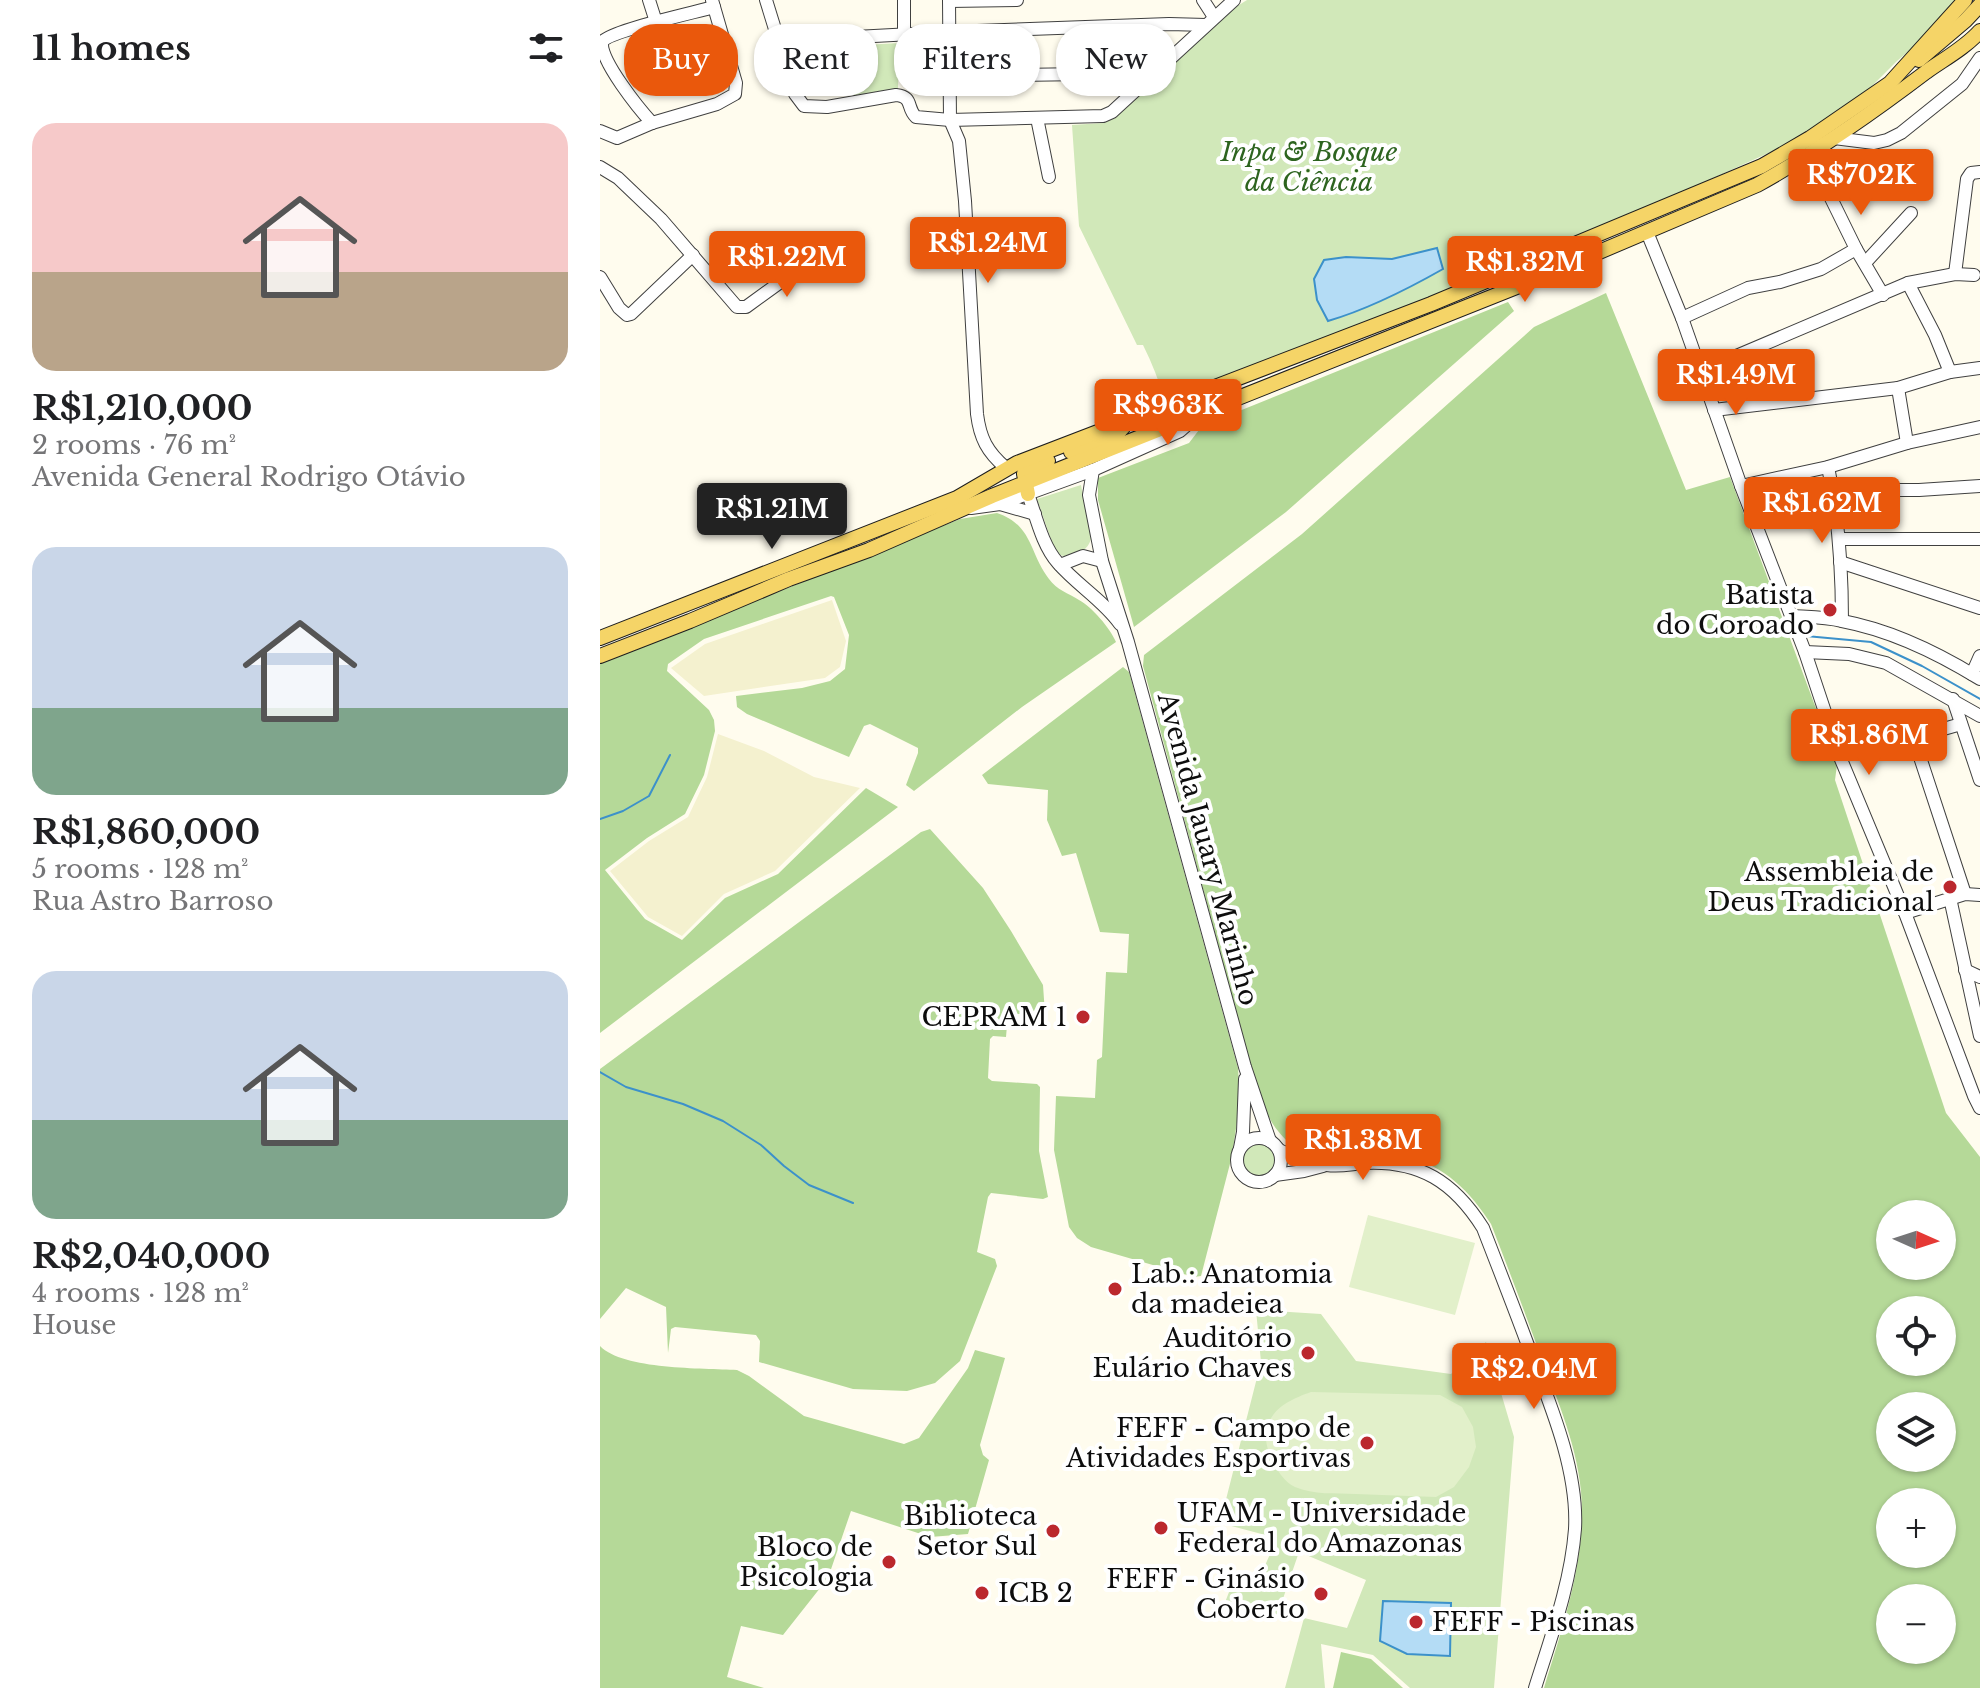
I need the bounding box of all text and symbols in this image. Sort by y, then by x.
chip: Buy [624,24,738,96]
chip: Rent [754,24,878,96]
chip: Filters [894,24,1040,96]
chip: New [1056,24,1176,96]
icon: filters [524,26,568,70]
text: 11 homes [32,27,191,69]
park label: Inpa & Bosque da Ciência [1220,136,1397,198]
pin: R$702K [1796,149,1926,217]
text: R$702K [1806,159,1916,191]
icon: home [228,175,372,319]
pin: R$1.24M [914,217,1062,285]
text: R$1.24M [928,227,1048,259]
pin: R$1.22M [713,231,861,299]
pin: R$1.32M [1451,236,1599,304]
text: R$1.22M [727,241,847,273]
text: R$1.32M [1465,246,1585,278]
pin: R$1.49M [1662,349,1810,417]
text: R$1.49M [1676,359,1796,391]
pin: R$963K [1103,379,1233,447]
text: R$1,210,000 [32,387,253,429]
text: R$963K [1113,389,1223,421]
text: 2 rooms · 76 m² [32,429,236,461]
text: Avenida General Rodrigo Otávio [32,461,466,493]
pin: R$1.62M [1748,477,1896,545]
pin: R$1.21M [698,483,846,551]
text: R$1.62M [1762,487,1882,519]
text: R$1.21M [715,493,829,525]
place label: Batista do Coroado [1656,579,1815,641]
icon: home [228,599,372,743]
marker: Batista do Coroado [1821,601,1839,619]
street label: Avenida Jauary Marinho [1151,688,1265,1009]
pin: R$1.86M [1795,709,1943,777]
text: R$1.86M [1809,719,1929,751]
text: R$1,860,000 [32,811,260,853]
text: 5 rooms · 128 m² [32,853,249,885]
place label: Assembleia de Deus Tradicional [1707,856,1934,918]
marker: Assembleia de Deus Tradicional [1941,878,1959,896]
text: Rua Astro Barroso [32,885,273,917]
place label: CEPRAM 1 [921,1001,1067,1033]
marker: CEPRAM 1 [1074,1008,1092,1026]
icon: home [228,1023,372,1167]
pin: R$1.38M [1289,1114,1437,1182]
text: R$1.38M [1304,1124,1422,1156]
north arrow [1876,1200,1956,1280]
map controls [1876,1200,1956,1664]
text: R$2,040,000 [32,1235,270,1277]
place label: Lab.: Anatomia da madeiea [1131,1258,1333,1320]
text: 4 rooms · 128 m² [32,1277,249,1309]
marker: Lab.: Anatomia da madeiea [1106,1280,1124,1298]
button: locate [1876,1296,1956,1376]
text: House [32,1309,116,1341]
place label: Auditório Eulário Chaves [1093,1322,1292,1384]
pin: R$2.04M [1460,1343,1608,1411]
marker: Auditório Eulário Chaves [1299,1344,1317,1362]
text: R$2.04M [1470,1353,1598,1385]
button: layers [1876,1392,1956,1472]
place label: FEFF - Campo de Atividades Esportivas [1065,1412,1351,1474]
marker: FEFF - Campo de Atividades Esportivas [1358,1434,1376,1452]
button: + [1876,1488,1956,1568]
place label: UFAM - Universidade Federal do Amazonas [1177,1497,1466,1559]
place label: Biblioteca Setor Sul [904,1500,1038,1562]
marker: UFAM - Universidade Federal do Amazonas [1152,1519,1170,1537]
marker: Biblioteca Setor Sul [1044,1522,1062,1540]
place label: Bloco de Psicologia [740,1531,874,1593]
marker: Bloco de Psicologia [880,1553,898,1571]
place label: FEFF - Ginásio Coberto [1106,1563,1305,1625]
place label: ICB 2 [998,1577,1073,1609]
marker: ICB 2 [973,1584,991,1602]
button: − [1876,1584,1956,1664]
marker: FEFF - Ginásio Coberto [1312,1585,1330,1603]
place label: FEFF - Piscinas [1432,1606,1635,1638]
marker: FEFF - Piscinas [1407,1613,1425,1631]

